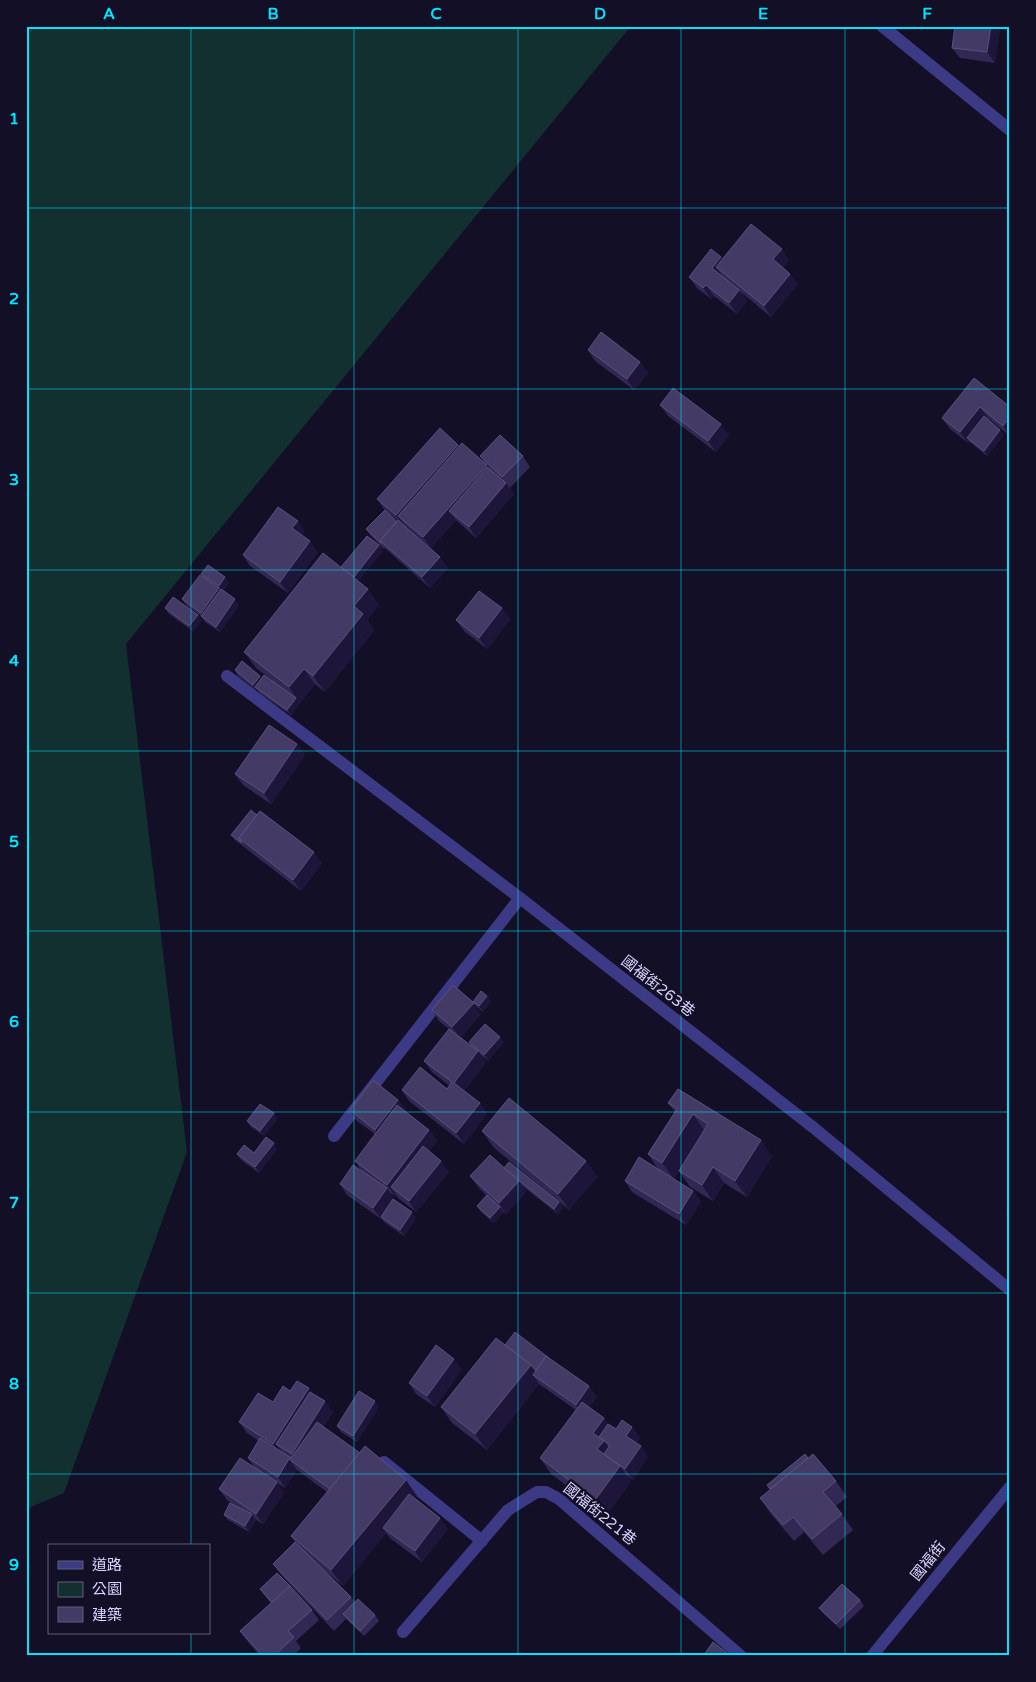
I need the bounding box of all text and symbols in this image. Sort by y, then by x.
text: A [103,4,115,24]
text: B [267,4,279,24]
text: C [430,4,442,24]
text: D [594,4,606,24]
text: E [758,4,768,24]
text: F [922,4,932,24]
text: 1 [9,109,19,129]
text: 2 [9,289,19,309]
text: 3 [9,470,19,490]
text: 4 [9,651,19,671]
text: 5 [9,832,19,852]
street label: 國福街263巷 [618,952,698,1020]
text: 6 [9,1012,19,1032]
text: 7 [9,1193,19,1213]
text: 8 [9,1374,19,1394]
street label: 國福街221巷 [560,1479,640,1549]
street label: 國福街 [907,1538,949,1584]
legend [48,1544,210,1634]
text: 9 [9,1555,19,1575]
text: 道路 [92,1556,122,1574]
text: 公園 [92,1580,122,1598]
text: 建築 [92,1606,122,1624]

